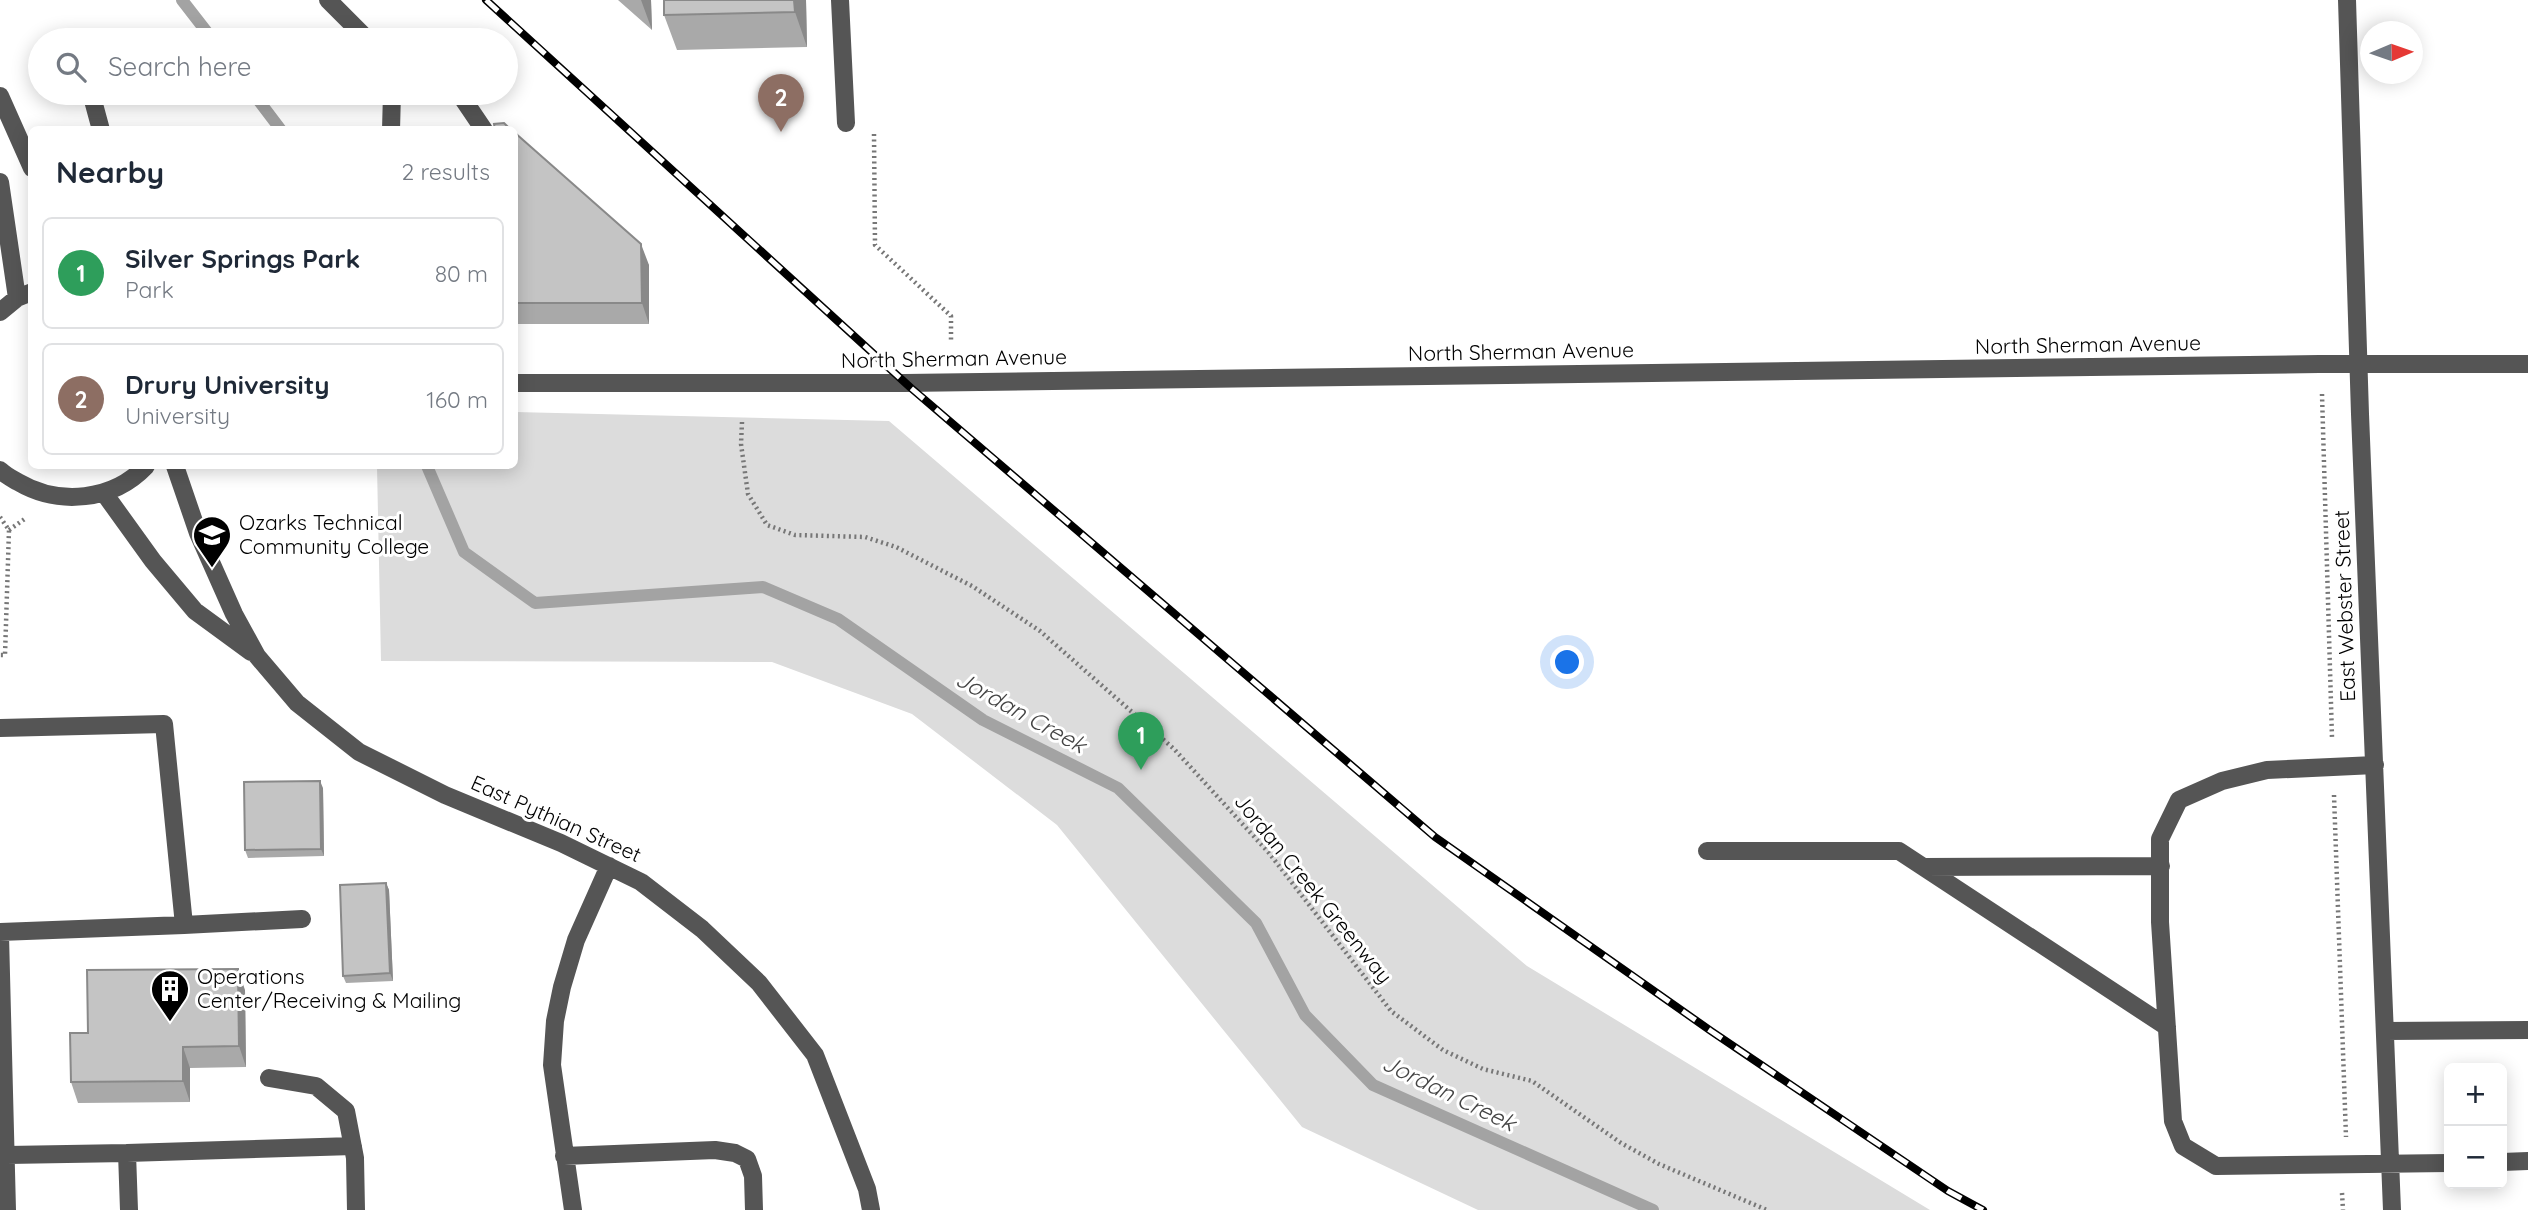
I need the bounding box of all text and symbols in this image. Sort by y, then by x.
north arrow [2360,21,2423,84]
search box [28,28,518,105]
icon: search [52,48,90,86]
text: Search here [108,50,252,83]
pin: 2 [758,74,804,132]
text: Nearby [56,153,164,191]
text: 2 results [401,157,490,186]
text: Silver Springs Park [125,242,360,275]
text: 1 [77,259,85,288]
text: 80 m [435,259,488,288]
text: Park [125,275,174,304]
street label: North Sherman Avenue [1975,329,2201,359]
street label: North Sherman Avenue [1408,336,1634,366]
street label: North Sherman Avenue [841,343,1067,373]
text: Drury University [125,368,330,401]
text: 2 [74,385,88,414]
text: 160 m [426,385,488,414]
text: University [125,401,230,430]
place label: Ozarks Technical Community College [239,509,429,559]
street label: East Webster Street [2328,510,2360,702]
school or university icon: Ozarks Technical Community College [191,514,233,569]
your location [1550,645,1584,679]
water label: Jordan Creek [951,664,1093,760]
pin: 1 [1118,712,1164,770]
street label: East Pythian Street [467,769,646,867]
street label: Jordan Creek Greenway [1229,788,1398,988]
place label: Operations Center/Receiving & Mailing [197,963,461,1013]
building icon: Operations Center/Receiving & Mailing [149,968,191,1023]
water label: Jordan Creek [1378,1048,1522,1138]
map controls [2444,1063,2507,1189]
button: + [2444,1063,2507,1126]
button: − [2444,1126,2507,1189]

